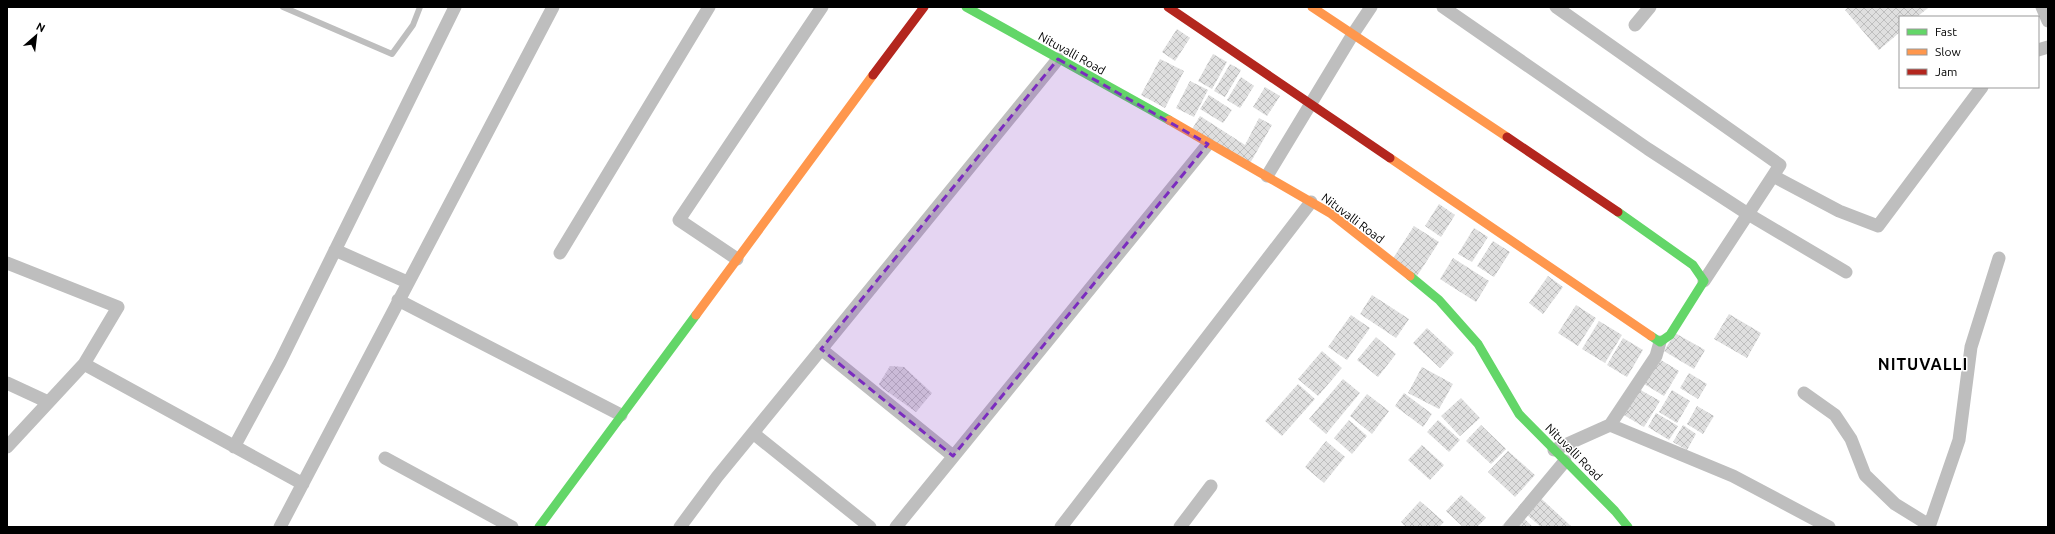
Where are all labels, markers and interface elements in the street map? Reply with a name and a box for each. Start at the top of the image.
north arrow [16,16,56,56]
legend [1899,16,2039,88]
text: N [34,20,47,34]
text: Fast [1935,25,1957,38]
street label: Nituvalli Road [1036,29,1108,77]
text: Slow [1935,45,1961,58]
text: Jam [1935,65,1957,78]
street label: Nituvalli Road [1319,190,1387,246]
district label: NITUVALLI [1878,355,1968,373]
street label: Nituvalli Road [1543,421,1605,483]

